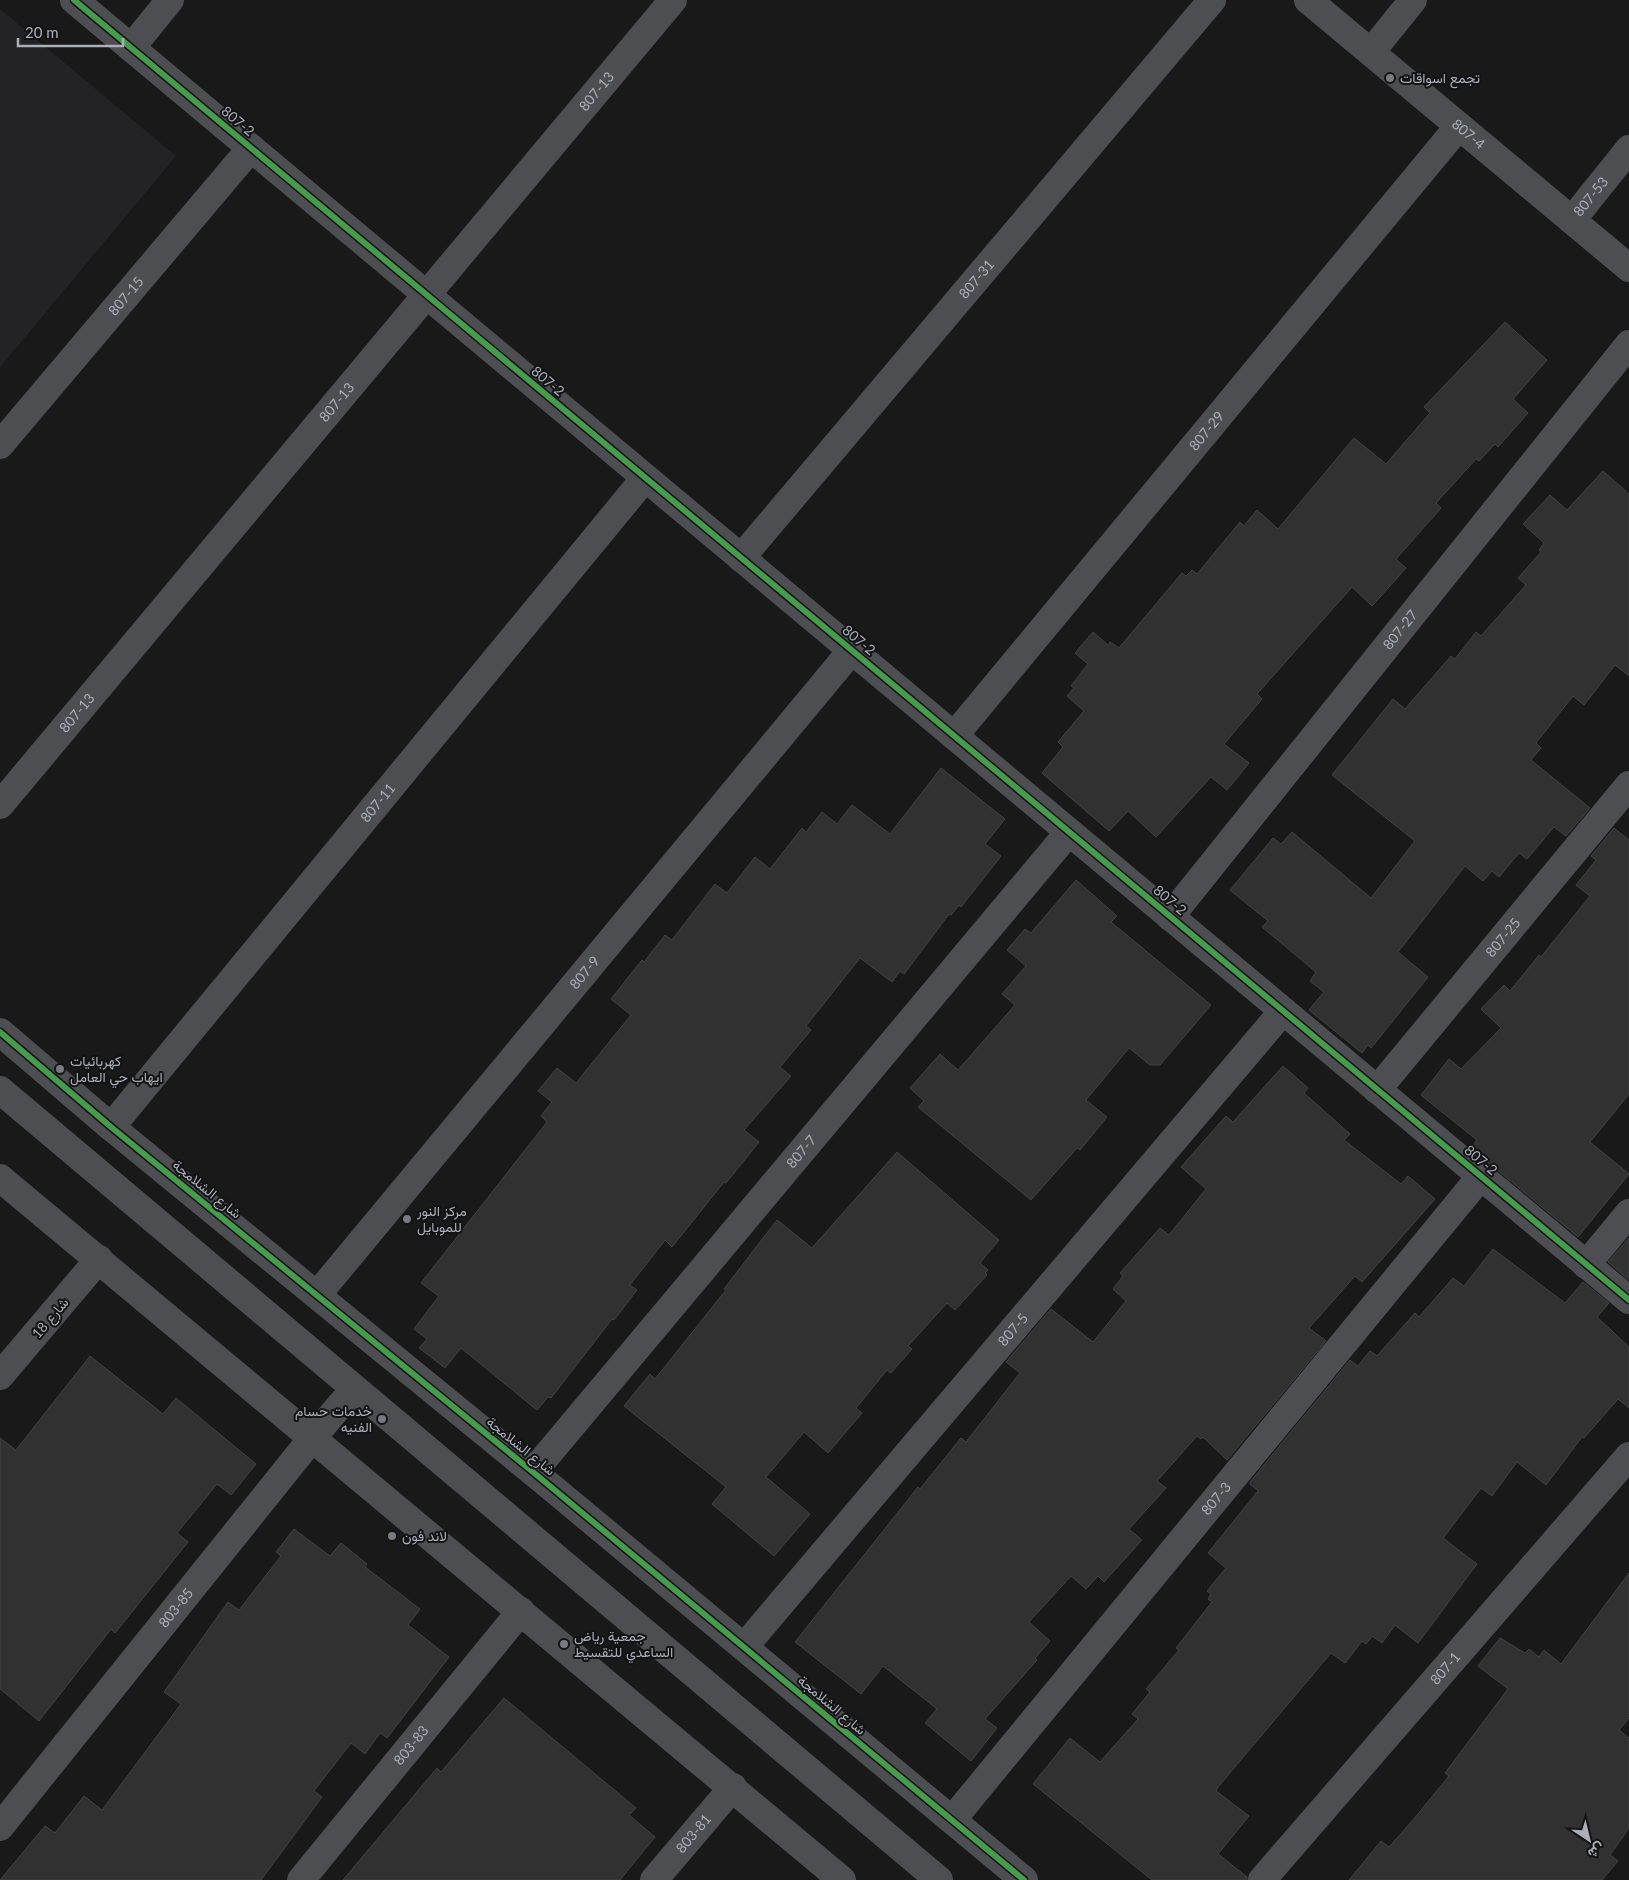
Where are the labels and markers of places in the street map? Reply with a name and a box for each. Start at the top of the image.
place label: تجمع اسواقات [1400,69,1480,89]
marker: تجمع اسواقات [1384,72,1396,84]
place label: كهربائيات ايهاب حي العامل [70,1052,163,1089]
marker: كهربائيات ايهاب حي العامل [54,1063,66,1075]
place label: مركز النور للموبايل [416,1202,467,1236]
marker: مركز النور للموبايل [401,1213,413,1225]
place label: خدمات حسام الفنيه [295,1402,372,1435]
marker: خدمات حسام الفنيه [376,1413,388,1425]
place label: لاند فون [402,1527,447,1545]
marker: لاند فون [386,1530,398,1542]
place label: جمعية رياض الساعدي للتقسيط [574,1627,673,1664]
marker: جمعية رياض الساعدي للتقسيط [558,1638,570,1650]

